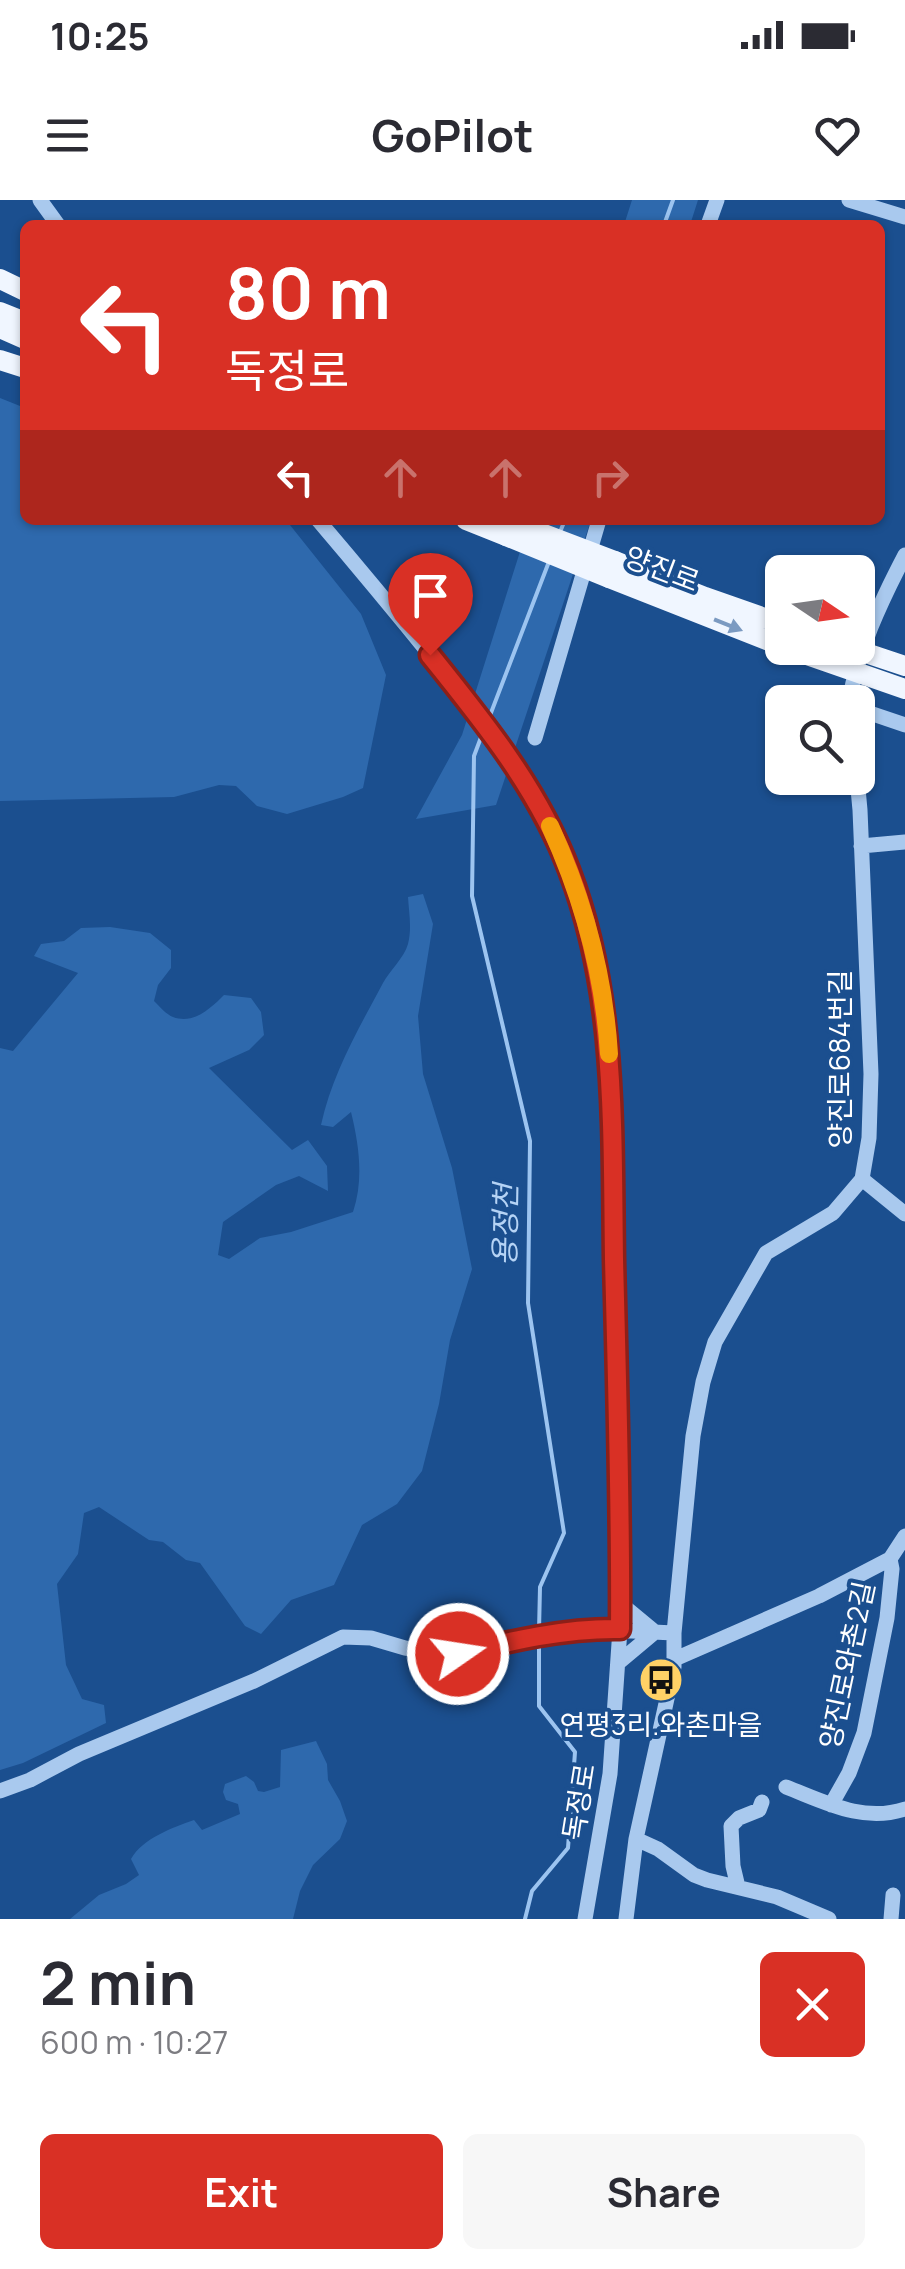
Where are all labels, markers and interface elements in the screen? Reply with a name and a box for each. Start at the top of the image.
text: 10:25 [50,9,150,61]
text: GoPilot [371,104,534,166]
icon: menu [40,108,95,163]
icon: heart [810,108,865,163]
text: 80 m [225,244,391,340]
icon: left [60,260,190,390]
text: 독정로 [225,339,349,401]
icon: left [268,450,323,505]
icon: ahead [373,450,428,505]
icon: ahead [478,450,533,505]
icon: right [583,450,638,505]
street label: 양진로 [619,536,705,600]
pin [388,553,473,656]
north arrow [765,555,875,665]
map controls [765,555,875,795]
icon: arrive [403,568,458,623]
one-way arrow [714,617,744,633]
button: search [765,685,875,795]
street label: 양진로684번길 [820,970,858,1148]
water label: 용정천 [483,1180,526,1267]
street label: 양진로와촌2길 [810,1577,882,1752]
position arrow [406,1602,510,1706]
bus stop icon: 연평3리.와촌마을 [638,1657,684,1703]
place label: 연평3리.와촌마을 [560,1705,762,1743]
street label: 독정로 [553,1761,603,1843]
text: 2 min [40,1941,196,2023]
button: close [760,1952,865,2057]
text: 600 m · 10:27 [40,2020,228,2064]
button: Exit [40,2134,443,2249]
button: Share [463,2134,865,2249]

